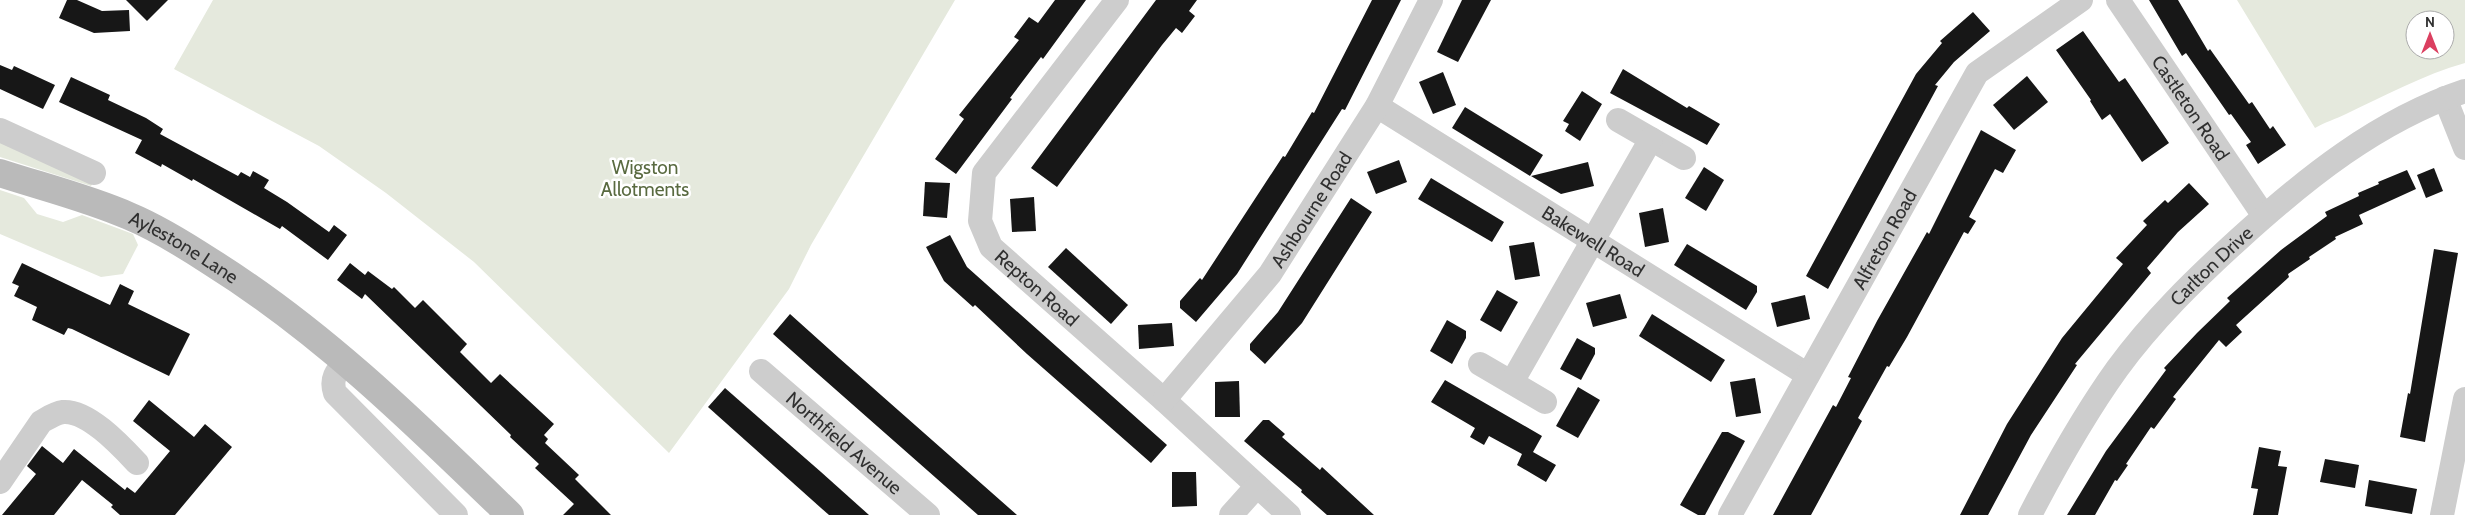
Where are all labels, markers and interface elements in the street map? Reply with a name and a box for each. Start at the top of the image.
north arrow [2405,10,2455,60]
text: N [2425,13,2435,31]
street label: Castleton Road [2147,51,2234,165]
street label: Ashbourne Road [1266,148,1357,272]
park label: Wigston Allotments [601,156,689,201]
street label: Alfreton Road [1848,185,1922,293]
street label: Bakewell Road [1538,201,1648,282]
street label: Aylestone Lane [125,206,243,289]
street label: Carlton Drive [2165,221,2258,311]
street label: Repton Road [990,245,1083,331]
street label: Northfield Avenue [781,387,907,500]

